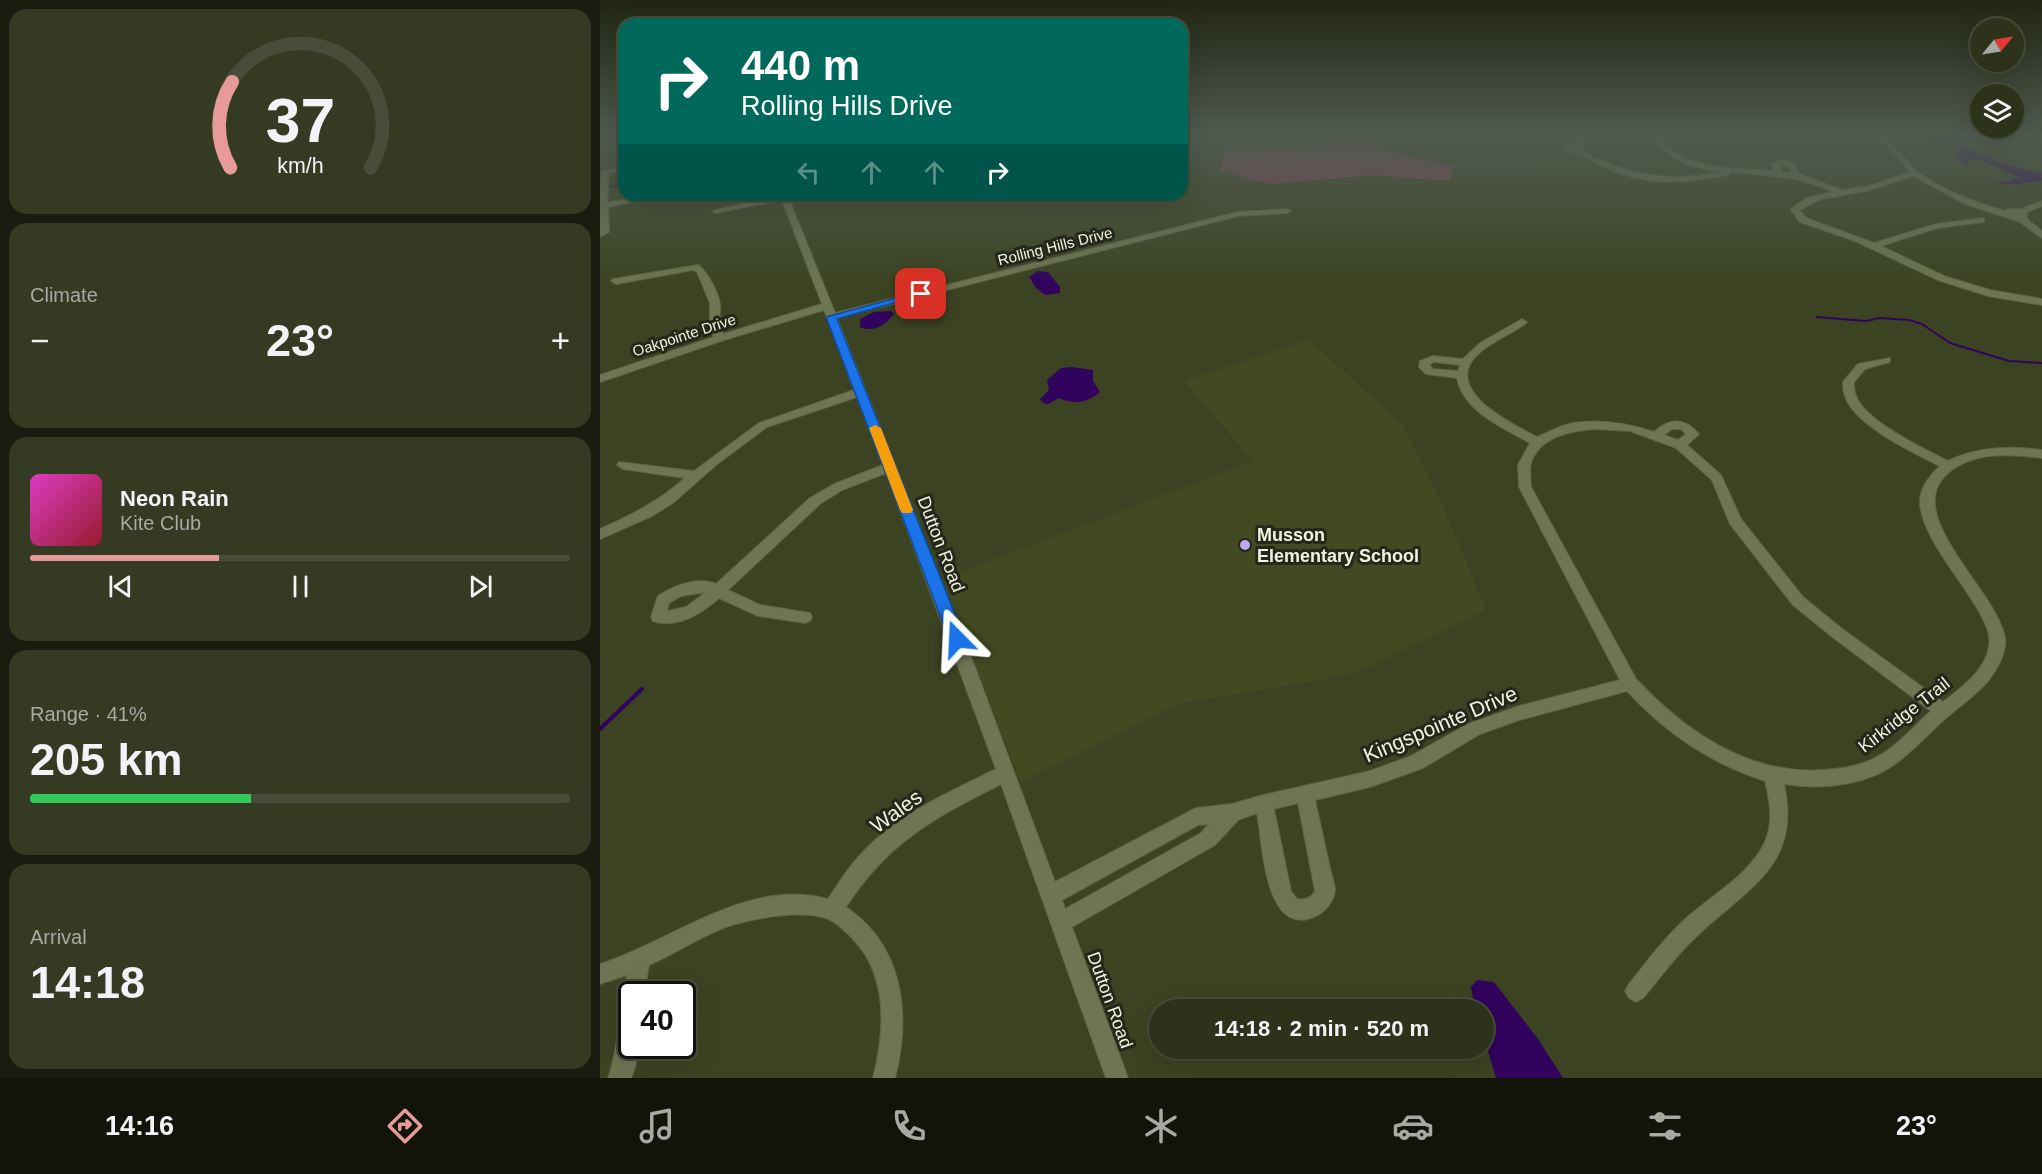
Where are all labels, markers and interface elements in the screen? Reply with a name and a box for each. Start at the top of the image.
north arrow [1970,18,2024,72]
map controls [1970,18,2024,138]
icon: right [642,42,720,120]
text: 440 m [741,42,860,89]
button: layers [1970,84,2024,138]
text: 37 [265,87,335,156]
text: Rolling Hills Drive [741,91,953,121]
text: km/h [277,155,323,179]
icon: left [792,156,825,189]
icon: ahead [855,156,888,189]
icon: ahead [918,156,951,189]
icon: right [981,156,1014,189]
street label: Rolling Hills Drive [996,224,1114,268]
pin [895,268,946,319]
icon: arrive [904,277,937,310]
text: Climate [30,284,98,306]
street label: Oakpointe Drive [630,310,738,360]
text: 23° [266,315,334,366]
text: − [30,322,49,359]
text: + [551,322,570,359]
text: Neon Rain [120,486,229,511]
street label: Dutton Road [914,493,968,595]
text: Kite Club [120,512,201,534]
place label: Musson Elementary School [1257,525,1419,566]
marker: Musson Elementary School [1238,538,1252,552]
icon: previous [104,570,137,603]
icon: pause [284,570,317,603]
icon: next [464,570,497,603]
position arrow [925,607,989,671]
street label: Kirkridge Trail [1854,673,1954,757]
street label: Kingspointe Drive [1360,681,1520,767]
text: Range · 41% [30,703,147,725]
text: 205 km [30,734,183,785]
street label: Wales [866,785,926,837]
text: Arrival [30,926,87,948]
street label: Dutton Road [1083,949,1137,1051]
text: 14:18 [30,957,145,1008]
speed limit sign: 40 [618,981,696,1059]
text: 14:18 · 2 min · 520 m [1214,1016,1429,1041]
icon: directions [384,1105,426,1147]
icon: music [636,1105,678,1147]
icon: phone [888,1105,930,1147]
icon: climate [1140,1105,1182,1147]
icon: car [1392,1105,1434,1147]
icon: filters [1644,1105,1686,1147]
text: 14:16 [105,1111,174,1141]
text: 23° [1896,1111,1937,1141]

